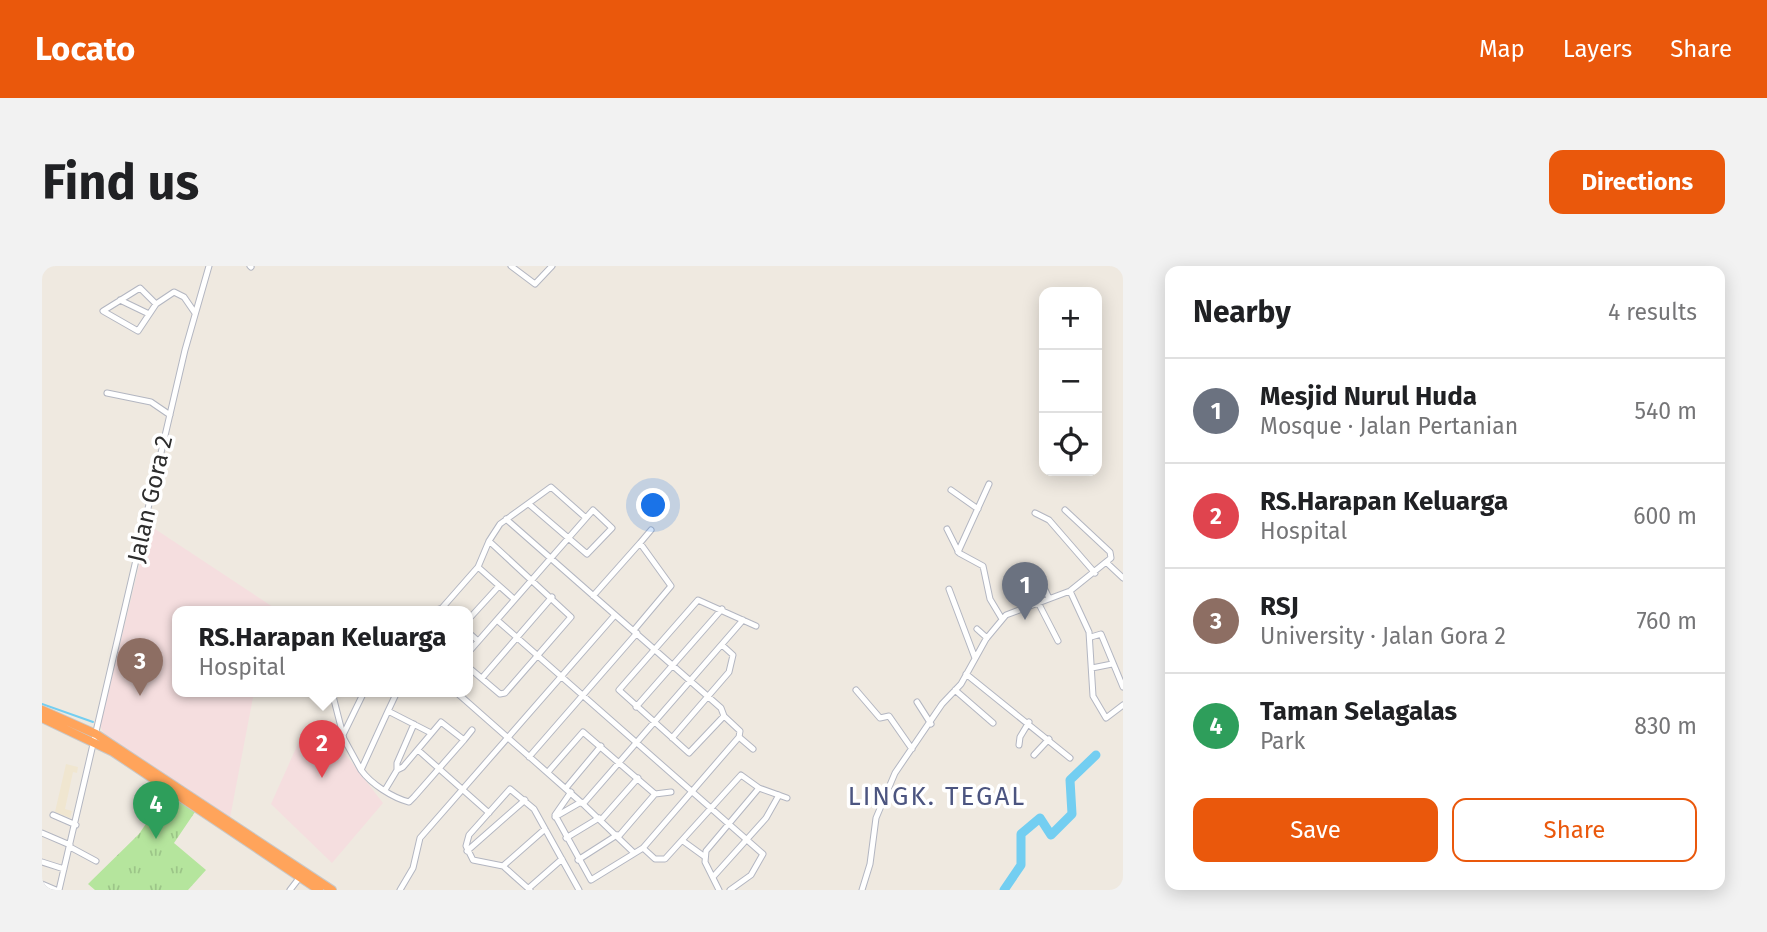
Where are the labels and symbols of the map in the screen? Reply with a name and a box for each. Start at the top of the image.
street label: Jalan Gora 2 [122,433,178,565]
your location [636,488,670,522]
pin: 1 [1002,562,1048,620]
pin: 3 [117,638,163,696]
pin: 2 [299,720,345,778]
pin: 4 [133,781,179,839]
district label: LINGK. TEGAL [848,781,1026,812]

